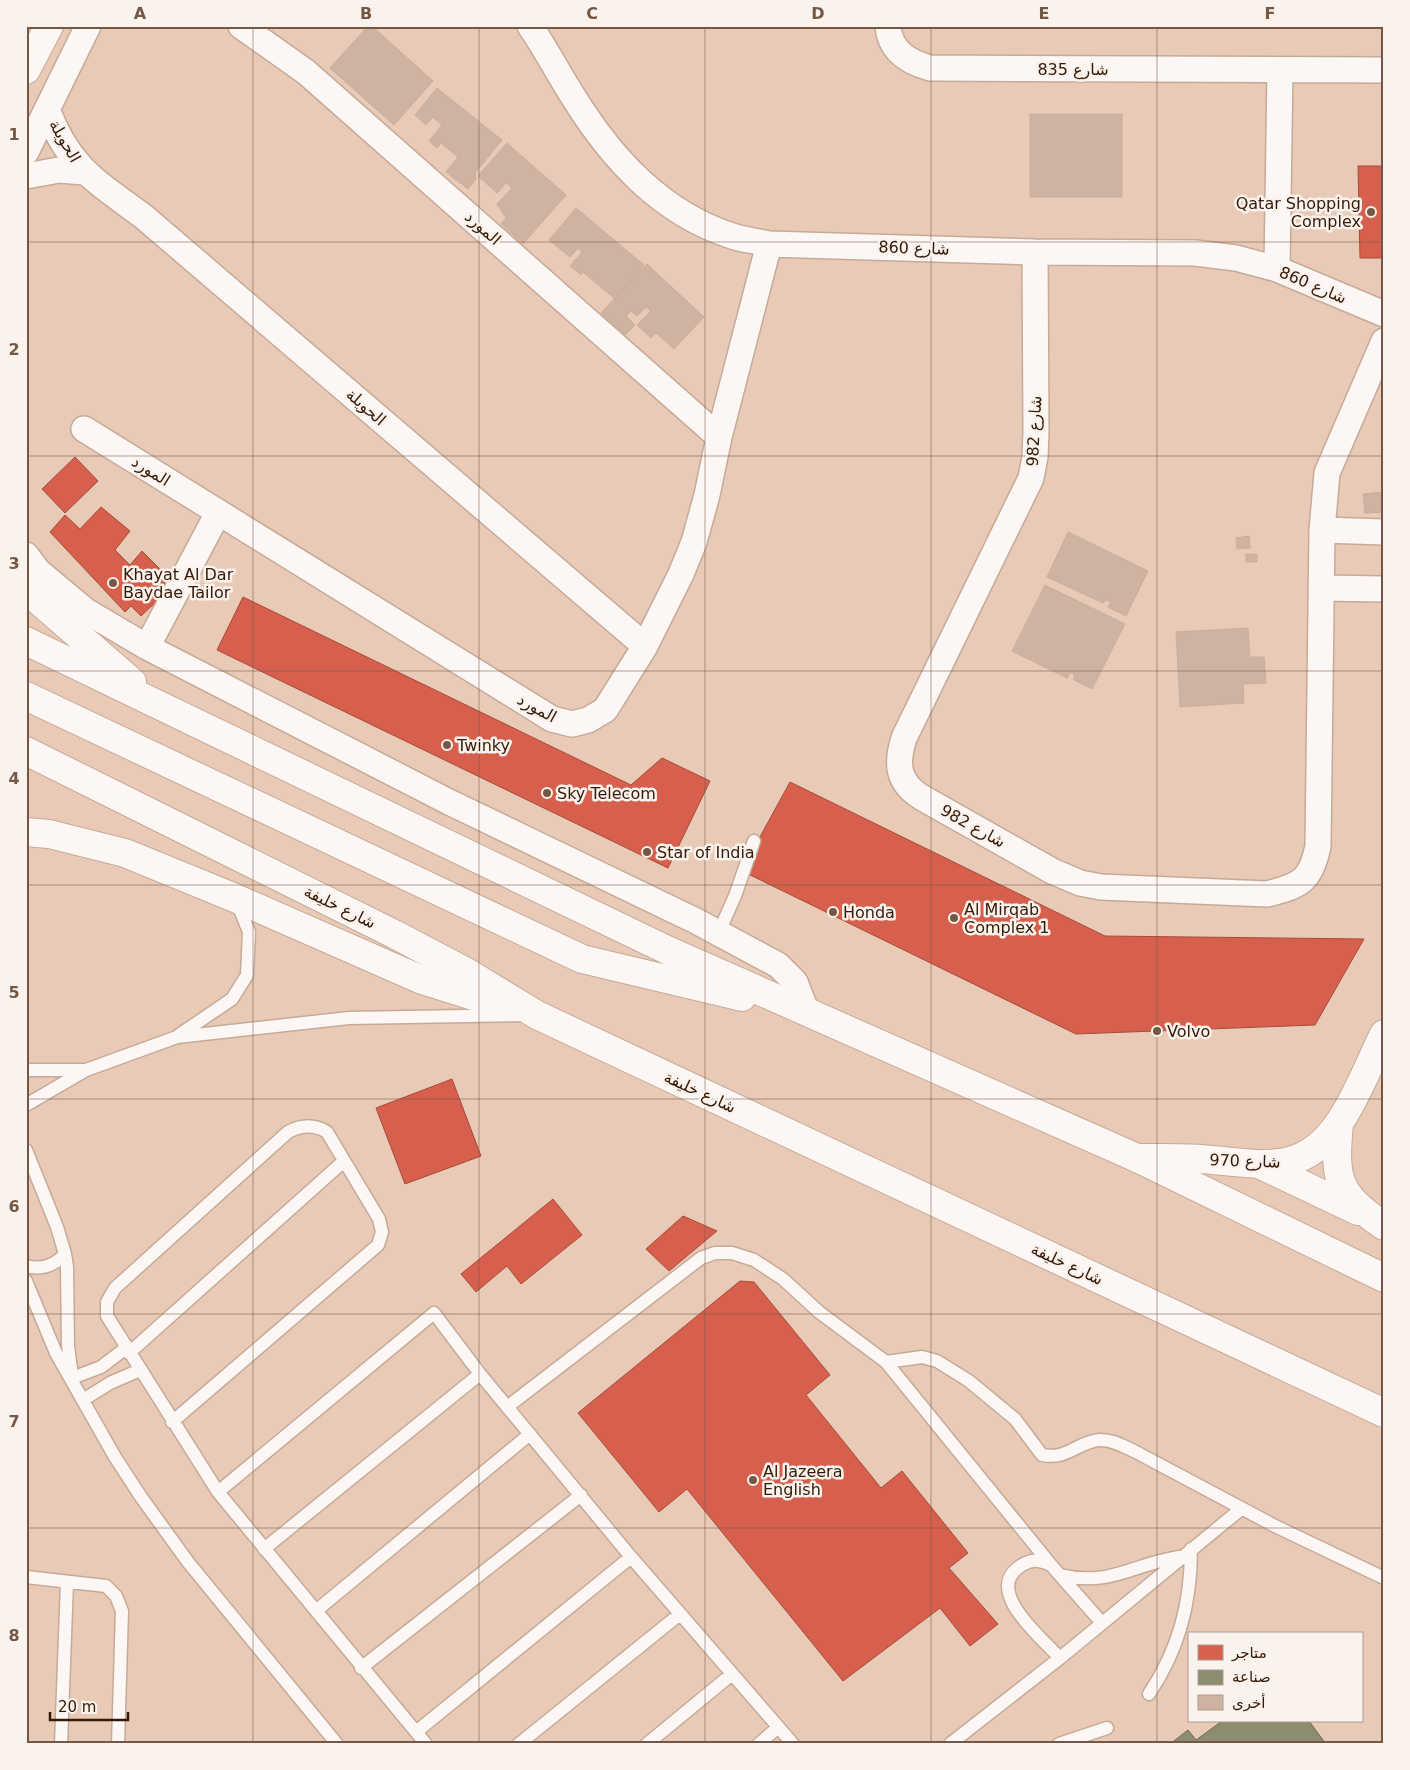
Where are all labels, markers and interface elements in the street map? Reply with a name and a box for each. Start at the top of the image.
text: A [134,4,147,23]
text: B [360,4,372,23]
text: C [586,4,598,23]
text: D [811,4,825,23]
text: E [1039,4,1049,23]
text: F [1265,4,1275,23]
street label: شارع 835 [1037,60,1109,80]
street label: الحويلة [44,116,85,166]
text: 1 [8,125,20,144]
place label: Qatar Shopping Complex [1236,194,1361,231]
marker: Qatar Shopping Complex [1365,206,1377,218]
street label: المورد [460,207,505,250]
street label: شارع 860 [878,237,950,260]
street label: شارع 860 [1276,262,1349,309]
text: 2 [8,340,20,359]
street label: الحويلة [342,385,390,430]
street label: شارع 982 [1023,395,1046,467]
street label: المورد [128,452,174,491]
text: 3 [8,554,20,573]
place label: Khayat Al Dar Baydae Tailor [123,565,234,602]
marker: Khayat Al Dar Baydae Tailor [107,577,119,589]
street label: المورد [514,690,560,727]
place label: Twinky [456,736,510,755]
marker: Twinky [441,739,453,751]
text: 4 [8,769,20,788]
place label: Sky Telecom [557,784,656,803]
marker: Sky Telecom [541,787,553,799]
street label: شارع 982 [937,800,1009,852]
place label: Star of India [657,843,755,862]
marker: Star of India [641,846,653,858]
street label: شارع خليفة [301,882,379,933]
place label: Al Mirqab Complex 1 [964,900,1049,937]
place label: Honda [843,903,895,922]
marker: Honda [827,906,839,918]
marker: Al Mirqab Complex 1 [948,912,960,924]
text: 5 [8,983,20,1002]
place label: Volvo [1167,1022,1210,1041]
marker: Volvo [1151,1025,1163,1037]
street label: شارع خليفة [661,1067,739,1118]
street label: شارع 970 [1209,1150,1281,1173]
text: 6 [8,1197,20,1216]
street label: شارع خليفة [1028,1239,1106,1290]
text: 7 [8,1412,20,1431]
place label: Al Jazeera English [763,1462,842,1499]
marker: Al Jazeera English [747,1474,759,1486]
text: 8 [8,1626,20,1645]
legend [1188,1632,1362,1722]
text: متاجر [1231,1644,1267,1662]
text: صناعة [1232,1668,1271,1686]
scale bar [50,1690,128,1722]
text: أخرى [1232,1693,1265,1712]
text: 20 m [58,1698,96,1716]

